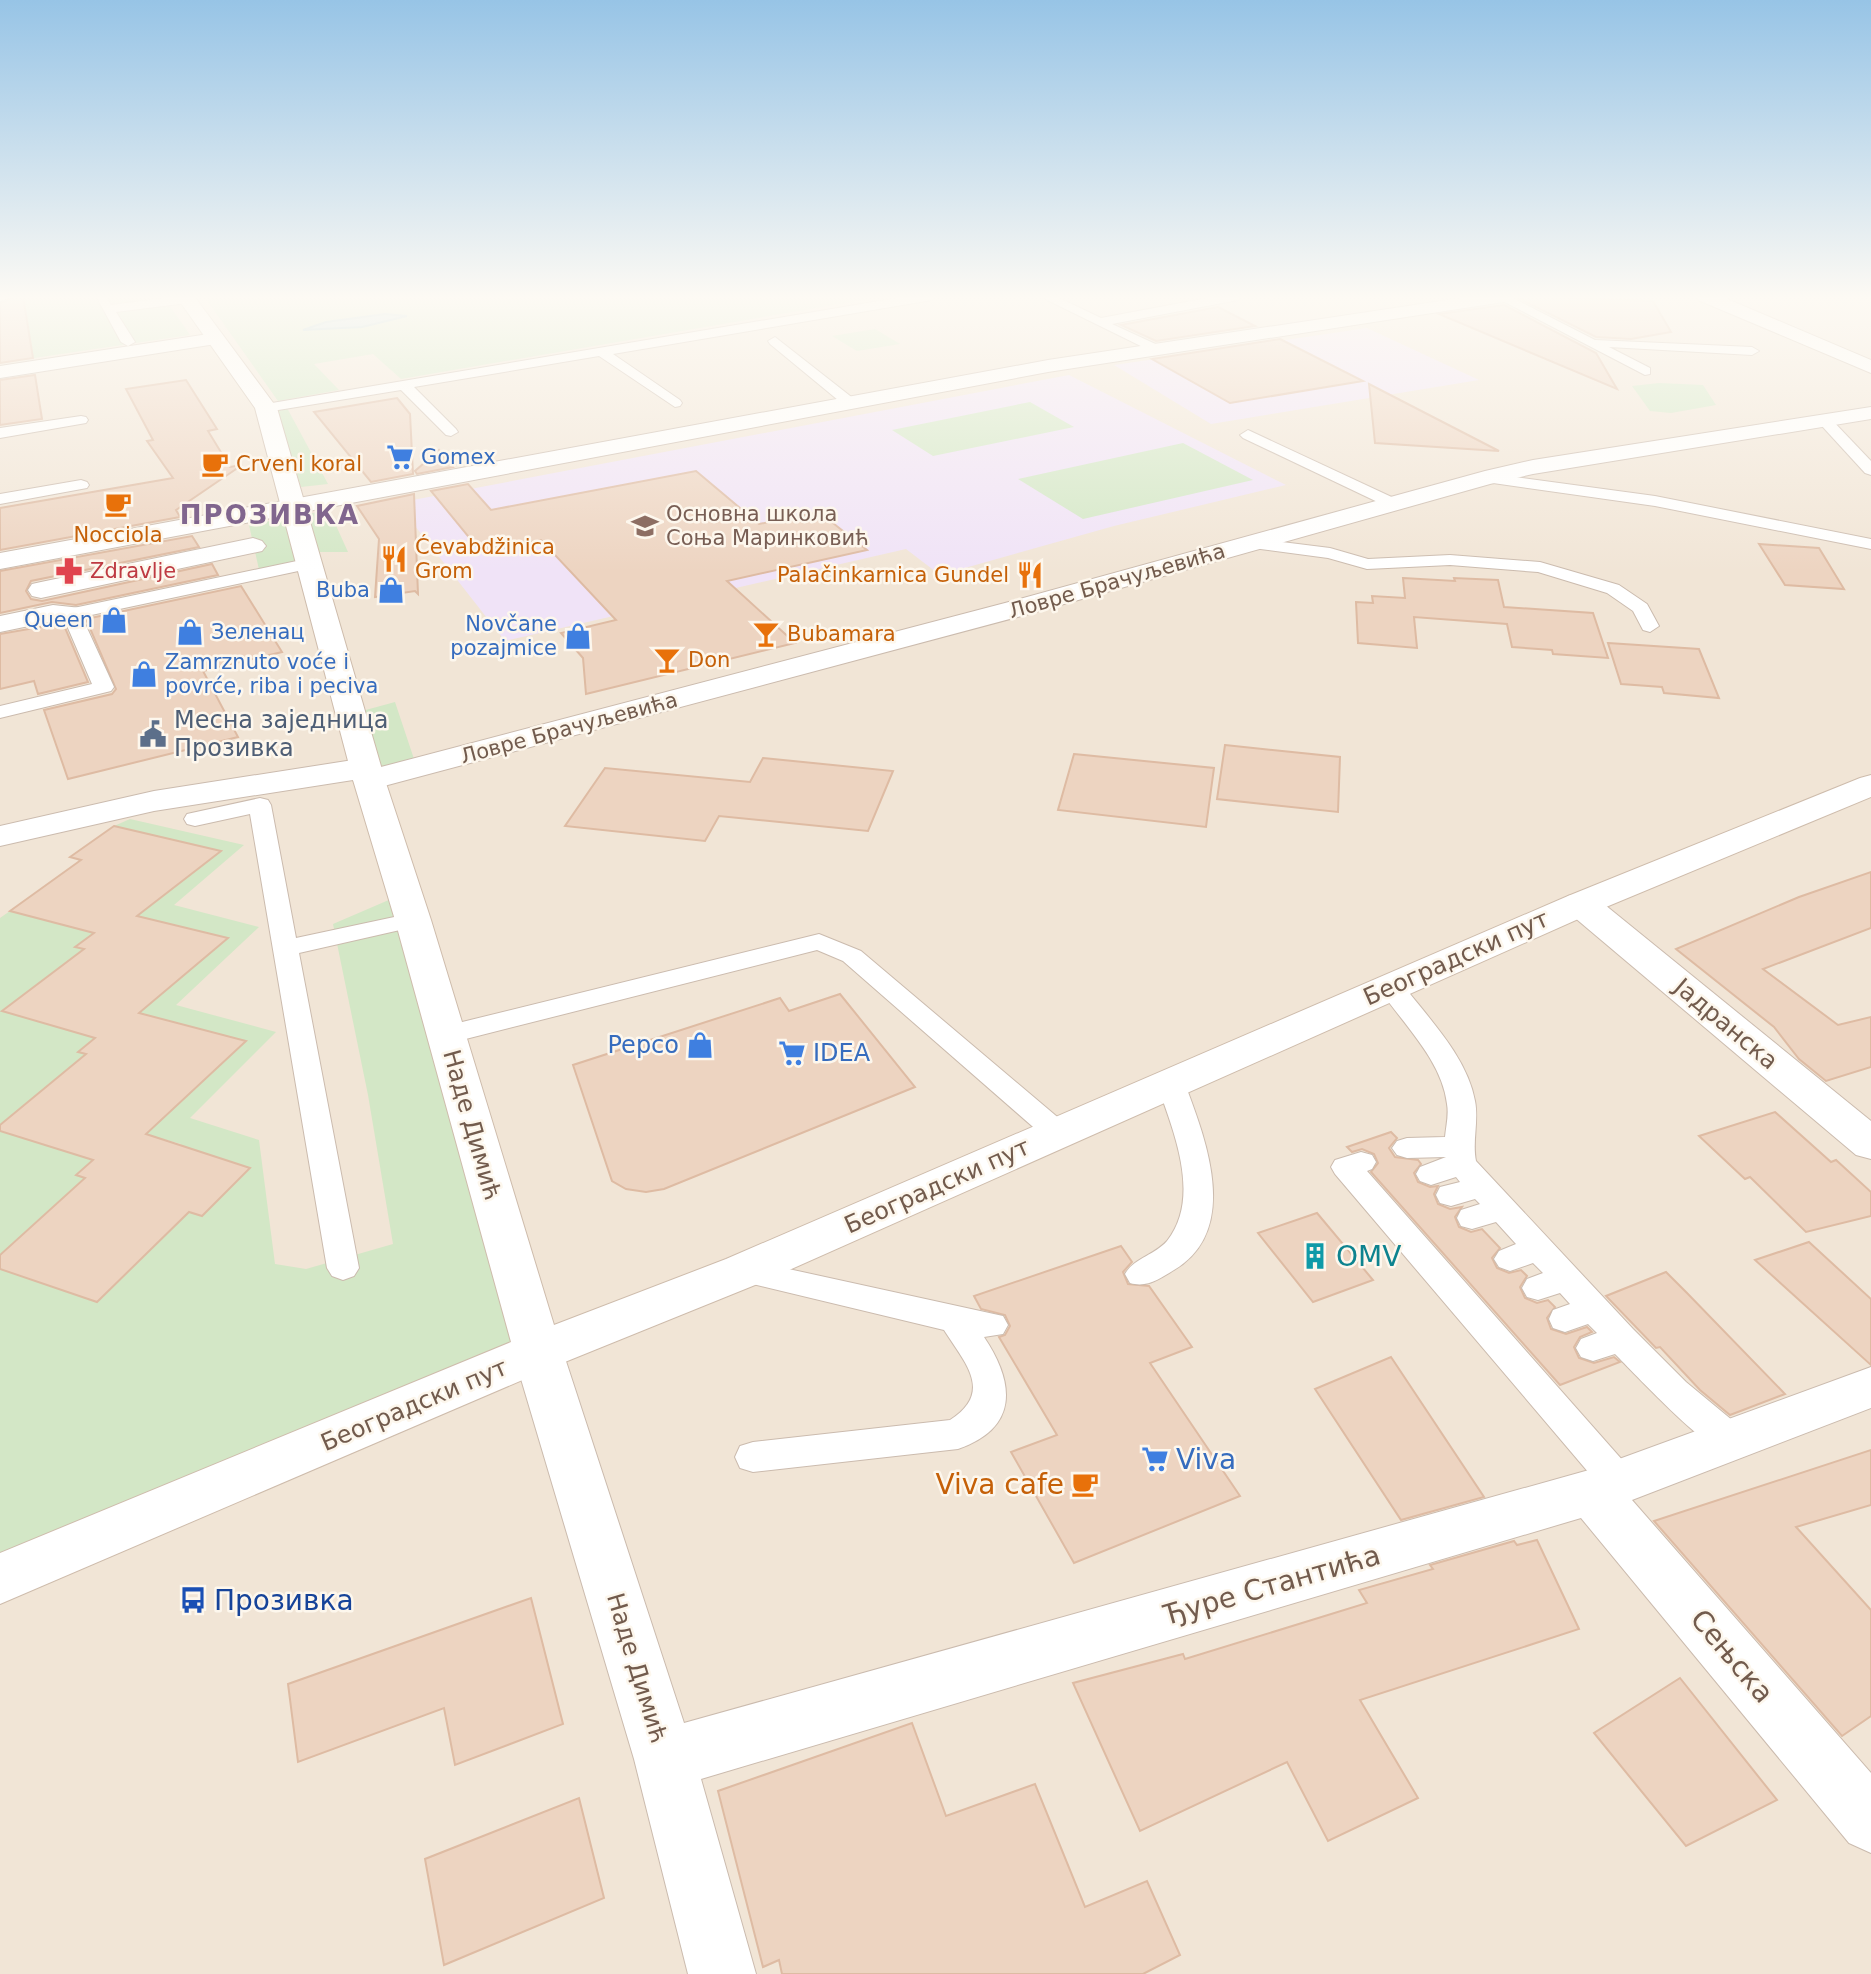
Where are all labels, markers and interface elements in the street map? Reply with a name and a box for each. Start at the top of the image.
supermarket icon: Gomex [385,442,415,472]
place label: Gomex [421,445,496,469]
cafe icon: Crveni koral [200,449,230,479]
place label: Crveni koral [236,452,362,476]
cafe icon: Nocciola [103,489,133,519]
district label: ПРОЗИВКА [180,500,360,530]
place label: Основна школа Соња Маринковић [666,502,869,550]
school or university icon: Основна школа Соња Маринковић [630,511,660,541]
place label: Nocciola [73,523,163,547]
place label: Ćevabdžinica Grom [415,534,555,583]
street label: Ловре Брачуљевића [1006,539,1228,623]
restaurant icon: Ćevabdžinica Grom [379,544,409,574]
pharmacy icon: Zdravlje [54,556,84,586]
place label: Zdravlje [90,559,176,583]
restaurant icon: Palačinkarnica Gundel [1015,560,1045,590]
place label: Palačinkarnica Gundel [777,563,1009,587]
shop icon: Buba [376,575,406,605]
place label: Buba [316,578,370,602]
shop icon: Queen [99,605,129,635]
place label: Queen [24,608,93,632]
place label: Novčane pozajmice [450,612,557,660]
shop icon: Зеленац [175,617,205,647]
bar icon: Bubamara [751,619,781,649]
place label: Зеленац [211,620,305,644]
shop icon: Novčane pozajmice [563,621,593,651]
place label: Bubamara [787,622,896,646]
bar icon: Don [652,645,682,675]
place label: Don [688,648,730,672]
place label: Zamrznuto voće i povrće, riba i peciva [165,650,378,698]
shop icon: Zamrznuto voće i povrće, riba i peciva [129,659,159,689]
street label: Ловре Брачуљевића [458,687,680,769]
place label: Месна заједница Прозивка [174,706,389,762]
public building icon: Месна заједница Прозивка [138,719,168,749]
street label: Београдски пут [1359,905,1553,1011]
street label: Јадранска [1667,971,1783,1075]
shop icon: Pepco [685,1030,715,1060]
place label: Pepco [608,1031,679,1059]
supermarket icon: IDEA [777,1038,807,1068]
place label: IDEA [813,1039,871,1067]
street label: Наде Димић [437,1046,507,1204]
street label: Београдски пут [840,1133,1034,1239]
place label: OMV [1336,1240,1401,1273]
building icon: OMV [1300,1241,1330,1271]
street label: Београдски пут [317,1353,511,1457]
place label: Viva [1176,1443,1236,1476]
supermarket icon: Viva [1140,1444,1170,1474]
place label: Viva cafe [935,1468,1064,1501]
cafe icon: Viva cafe [1070,1469,1100,1499]
street label: Ђуре Стантића [1159,1538,1384,1632]
place label: Прозивка [214,1584,354,1617]
bus stop icon: Прозивка [178,1585,208,1615]
street label: Наде Димић [601,1590,673,1746]
street label: Сењска [1684,1603,1780,1709]

